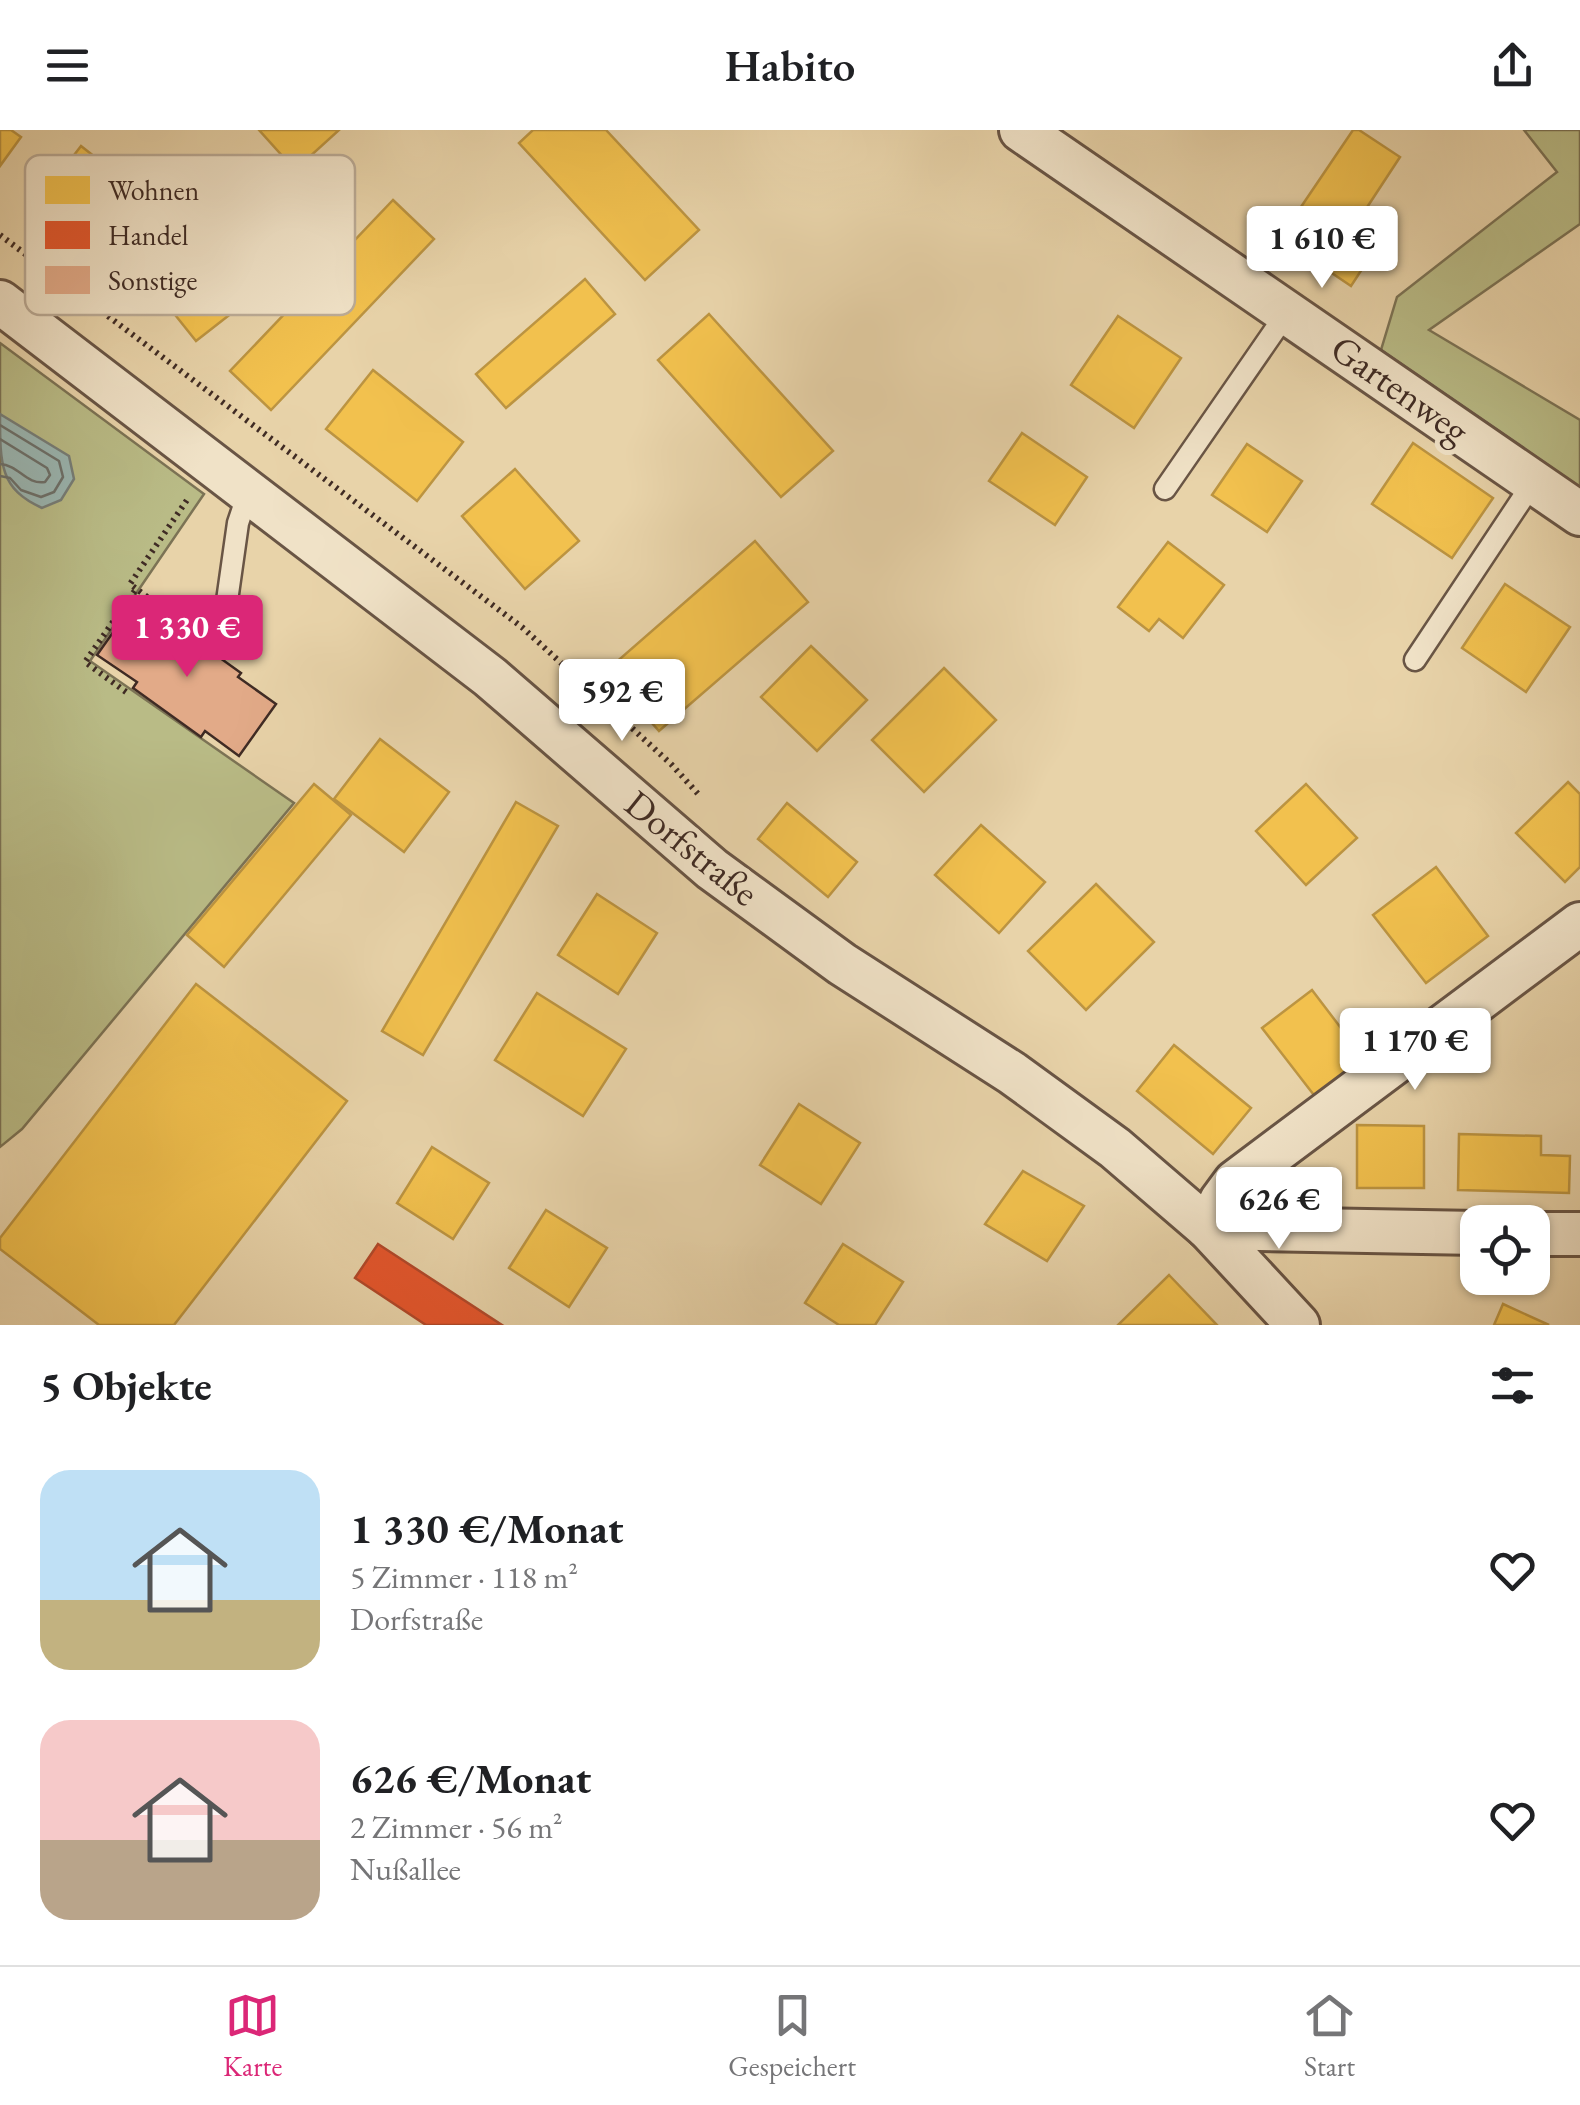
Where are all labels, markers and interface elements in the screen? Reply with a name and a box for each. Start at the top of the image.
text: Habito [725,36,855,94]
icon: menu [40,38,95,93]
icon: share [1485,38,1540,93]
legend [25,155,355,315]
text: Wohnen [108,172,199,208]
pin: 1 610 € [1230,206,1414,291]
text: Handel [108,217,189,253]
text: 1 610 € [1269,217,1375,259]
text: Sonstige [108,262,198,298]
street label: Gartenweg [1322,323,1479,454]
pin: 1 330 € [95,595,279,680]
text: 1 330 € [134,606,240,648]
pin: 592 € [552,659,692,744]
text: 592 € [581,670,663,712]
street label: Dorfstraße [615,779,769,916]
pin: 1 170 € [1323,1008,1507,1093]
text: 1 170 € [1362,1019,1468,1061]
pin: 626 € [1209,1167,1349,1252]
text: 626 € [1238,1178,1320,1220]
map controls [1460,1205,1550,1295]
button: locate [1460,1205,1550,1295]
text: 5 Objekte [40,1358,212,1413]
icon: filters [1485,1358,1540,1413]
text: 1 330 €/Monat [350,1501,624,1556]
icon: home [120,1510,240,1630]
icon: heart [1485,1543,1540,1598]
text: 5 Zimmer · 118 m² [350,1556,578,1598]
text: Dorfstraße [350,1598,483,1640]
text: 626 €/Monat [350,1751,591,1806]
icon: home [120,1760,240,1880]
icon: heart [1485,1793,1540,1848]
text: 2 Zimmer · 56 m² [350,1806,563,1848]
text: Nußallee [350,1848,461,1890]
tab: Karte [223,1988,282,2084]
tab: Gespeichert [728,1988,856,2084]
tab: Start [1302,1988,1357,2084]

